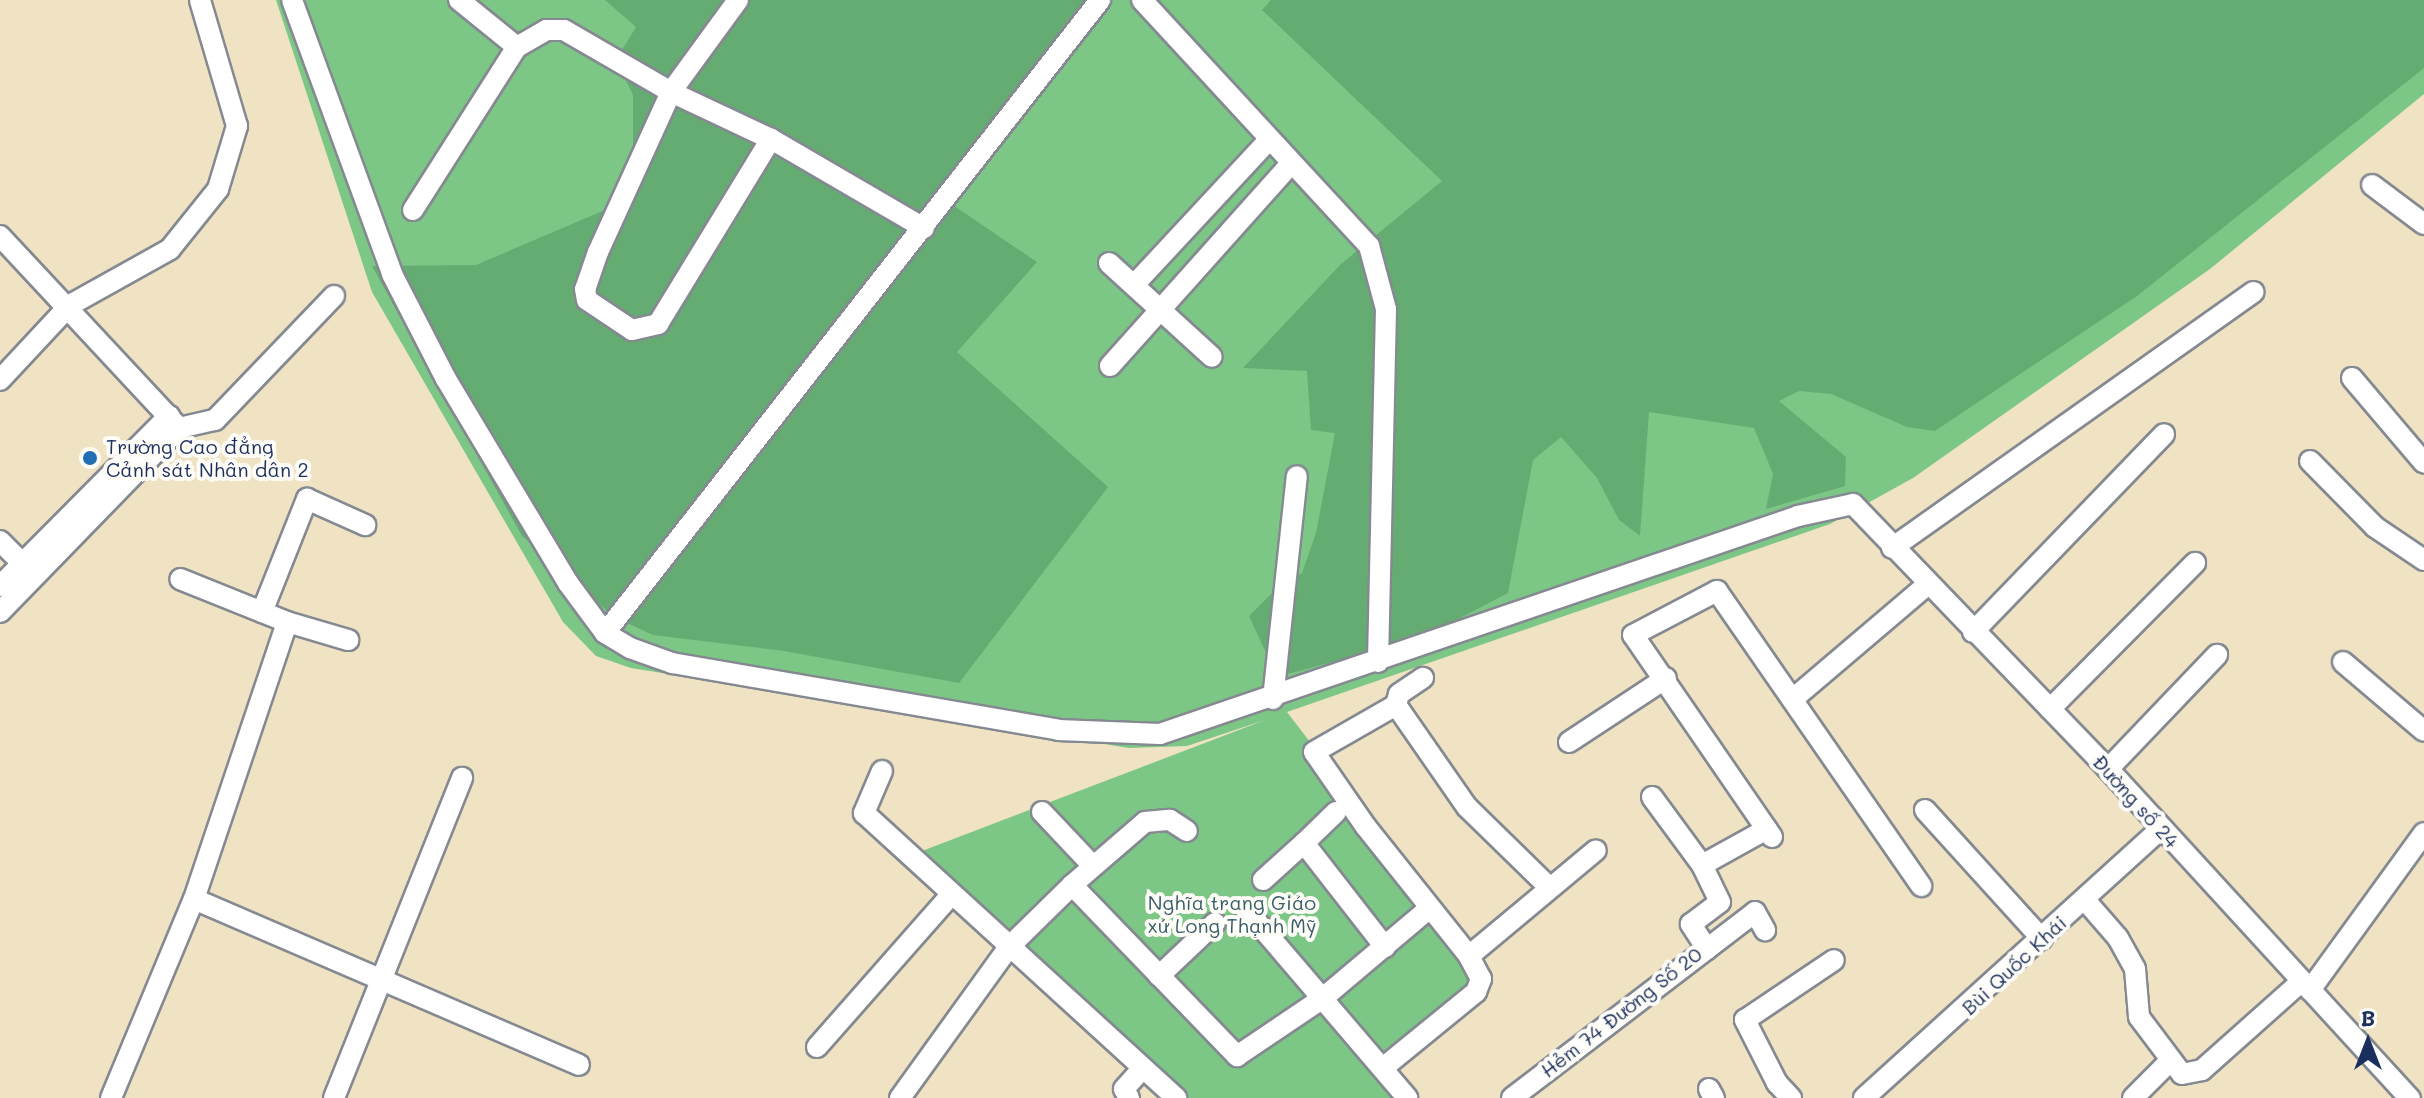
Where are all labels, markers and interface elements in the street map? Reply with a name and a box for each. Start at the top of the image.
place label: Trường Cao đẳng Cảnh sát Nhân dân 2 [106,434,309,481]
marker: Trường Cao đẳng Cảnh sát Nhân dân 2 [81,449,99,467]
street label: Đường số 24 [2088,749,2184,853]
park label: Nghĩa trang Giáo xứ Long Thạnh Mỹ [1148,891,1316,938]
street label: Bùi Quốc Khái [1957,910,2071,1020]
street label: Hẻm 74 Đường Số 20 [1536,942,1706,1082]
north arrow [2328,1002,2408,1082]
text: B [2361,1003,2375,1032]

